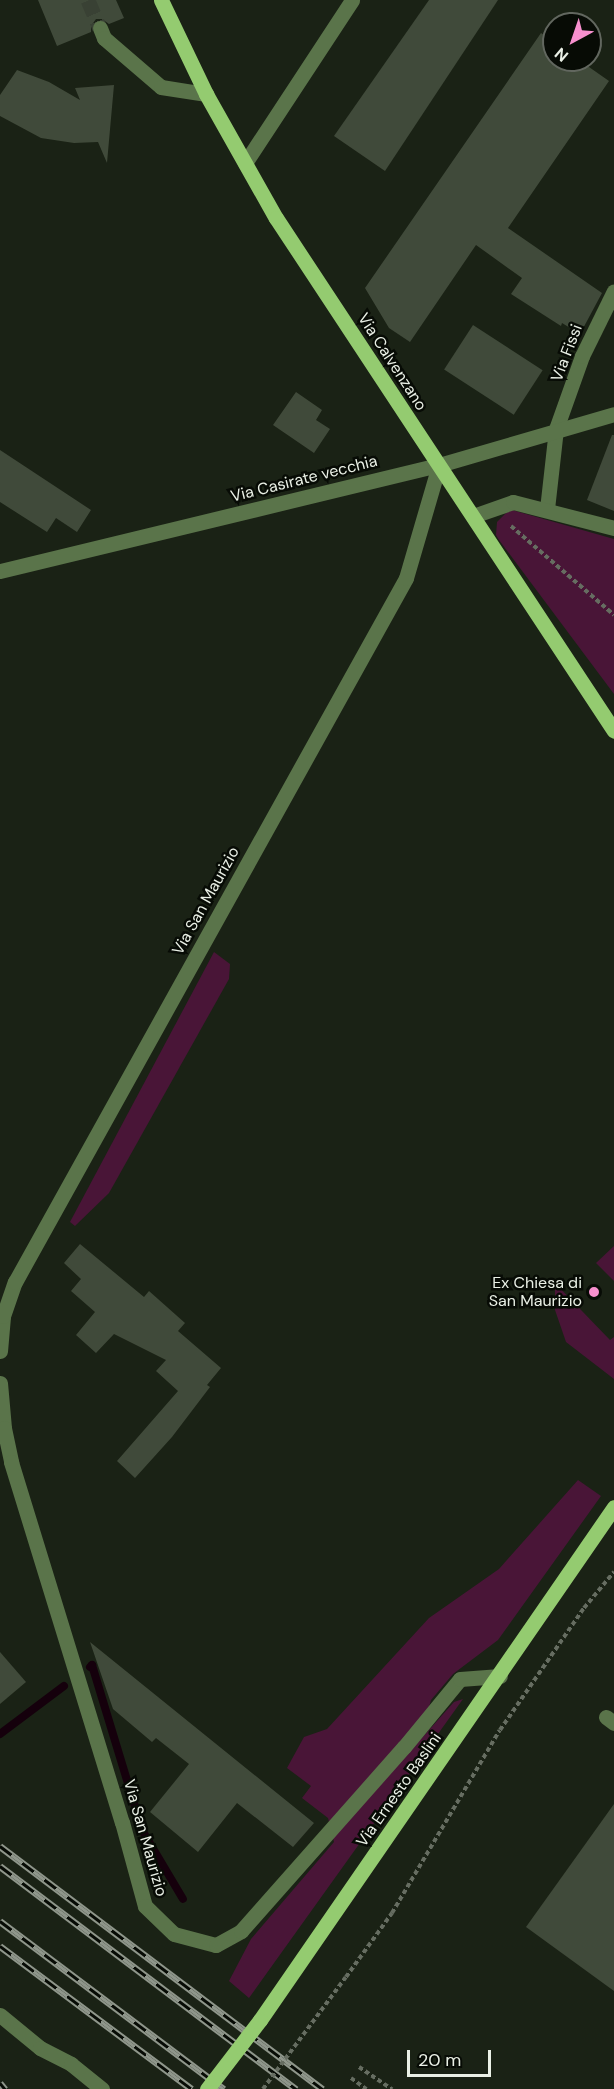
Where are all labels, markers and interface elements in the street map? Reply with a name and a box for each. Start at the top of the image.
north arrow [542,12,602,72]
text: N [550,43,573,66]
street label: Via Calvenzano [353,310,431,414]
street label: Via Fissi [547,322,587,384]
street label: Via Casirate vecchia [229,451,379,507]
street label: Via San Maurizio [168,844,244,958]
place label: Ex Chiesa di San Maurizio [489,1273,582,1311]
marker: Ex Chiesa di San Maurizio [587,1285,601,1299]
street label: Via Ernesto Baslini [352,1729,446,1851]
street label: Via San Maurizio [119,1777,171,1899]
scale bar [410,2038,494,2076]
text: 20 m [418,2048,461,2072]

